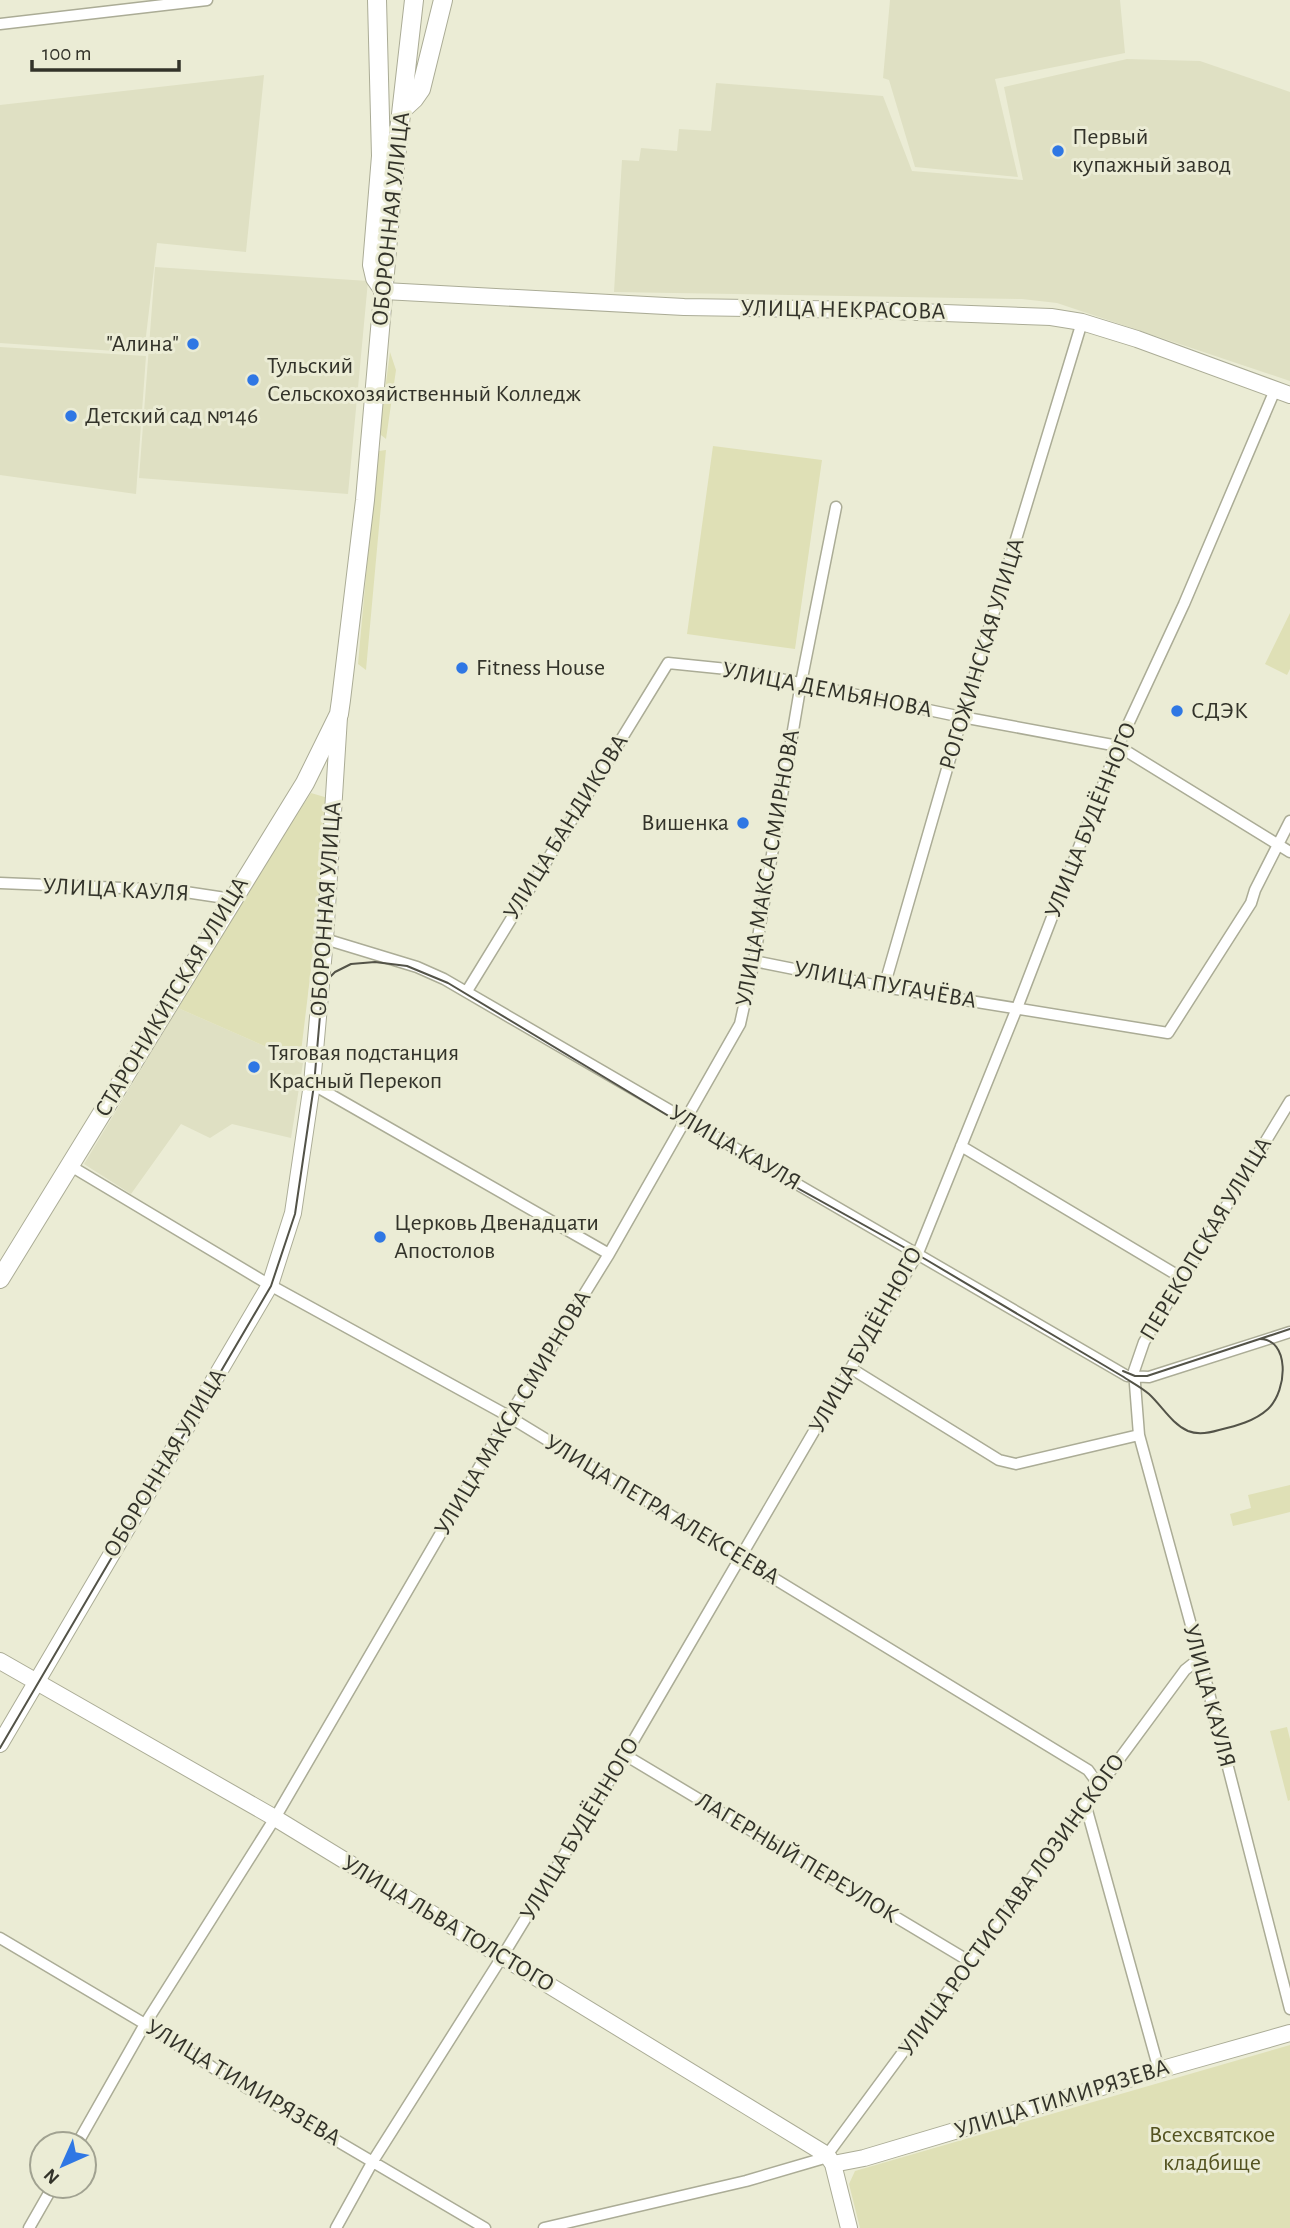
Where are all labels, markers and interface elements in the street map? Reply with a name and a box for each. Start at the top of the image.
scale bar [32,28,178,72]
text: 100 m [42,43,92,64]
street label: ОБОРОННАЯ УЛИЦА [368,111,414,327]
place label: Первый купажный завод [1072,125,1231,177]
marker: Первый купажный завод [1050,143,1066,159]
street label: УЛИЦА НЕКРАСОВА [740,296,946,324]
place label: "Алина" [106,332,179,356]
marker: "Алина" [185,336,201,352]
place label: Тульский Сельскохозяйственный Колледж [267,354,582,406]
marker: Тульский Сельскохозяйственный Колледж [245,372,261,388]
place label: Детский сад №146 [85,404,258,428]
marker: Детский сад №146 [63,408,79,424]
street label: РОГОЖИНСКАЯ УЛИЦА [935,535,1029,773]
place label: Fitness House [476,656,605,680]
street label: УЛИЦА ДЕМЬЯНОВА [720,658,934,722]
marker: Fitness House [454,660,470,676]
place label: СДЭК [1191,699,1248,723]
marker: СДЭК [1169,703,1185,719]
street label: УЛИЦА БУДЁННОГО [1040,718,1141,921]
street label: УЛИЦА МАКСА СМИРНОВА [732,728,804,1008]
street label: УЛИЦА БАНДИКОВА [499,730,633,924]
street label: ОБОРОННАЯ УЛИЦА [307,801,345,1017]
place label: Вишенка [641,811,729,835]
marker: Вишенка [735,815,751,831]
street label: СТАРОНИКИТСКАЯ УЛИЦА [91,873,253,1121]
street label: УЛИЦА КАУЛЯ [42,874,190,906]
street label: УЛИЦА ПУГАЧЁВА [792,956,978,1013]
place label: Тяговая подстанция Красный Перекоп [268,1041,459,1093]
marker: Тяговая подстанция Красный Перекоп [246,1059,262,1075]
street label: УЛИЦА КАУЛЯ [665,1101,805,1195]
street label: ПЕРЕКОПСКАЯ УЛИЦА [1136,1133,1276,1345]
place label: Церковь Двенадцати Апостолов [394,1211,599,1263]
marker: Церковь Двенадцати Апостолов [372,1229,388,1245]
street label: УЛИЦА БУДЁННОГО [804,1242,927,1437]
street label: УЛИЦА МАКСА СМИРНОВА [430,1286,596,1540]
street label: ОБОРОННАЯ УЛИЦА [99,1365,231,1561]
street label: УЛИЦА ПЕТРА АЛЕКСЕЕВА [540,1430,784,1590]
street label: УЛИЦА КАУЛЯ [1178,1622,1240,1770]
street label: УЛИЦА БУДЁННОГО [515,1733,644,1925]
street label: УЛИЦА РОСТИСЛАВА ЛОЗИНСКОГО [894,1749,1130,2061]
street label: ЛАГЕРНЫЙ ПЕРЕУЛОК [692,1788,902,1928]
street label: УЛИЦА ЛЬВА ТОЛСТОГО [338,1851,558,1997]
street label: УЛИЦА ТИМИРЯЗЕВА [141,2015,345,2151]
street label: УЛИЦА ТИМИРЯЗЕВА [952,2055,1172,2143]
park label: Всехсвятское кладбище [1149,2123,1275,2175]
north arrow [28,2130,98,2200]
text: N [41,2165,63,2187]

